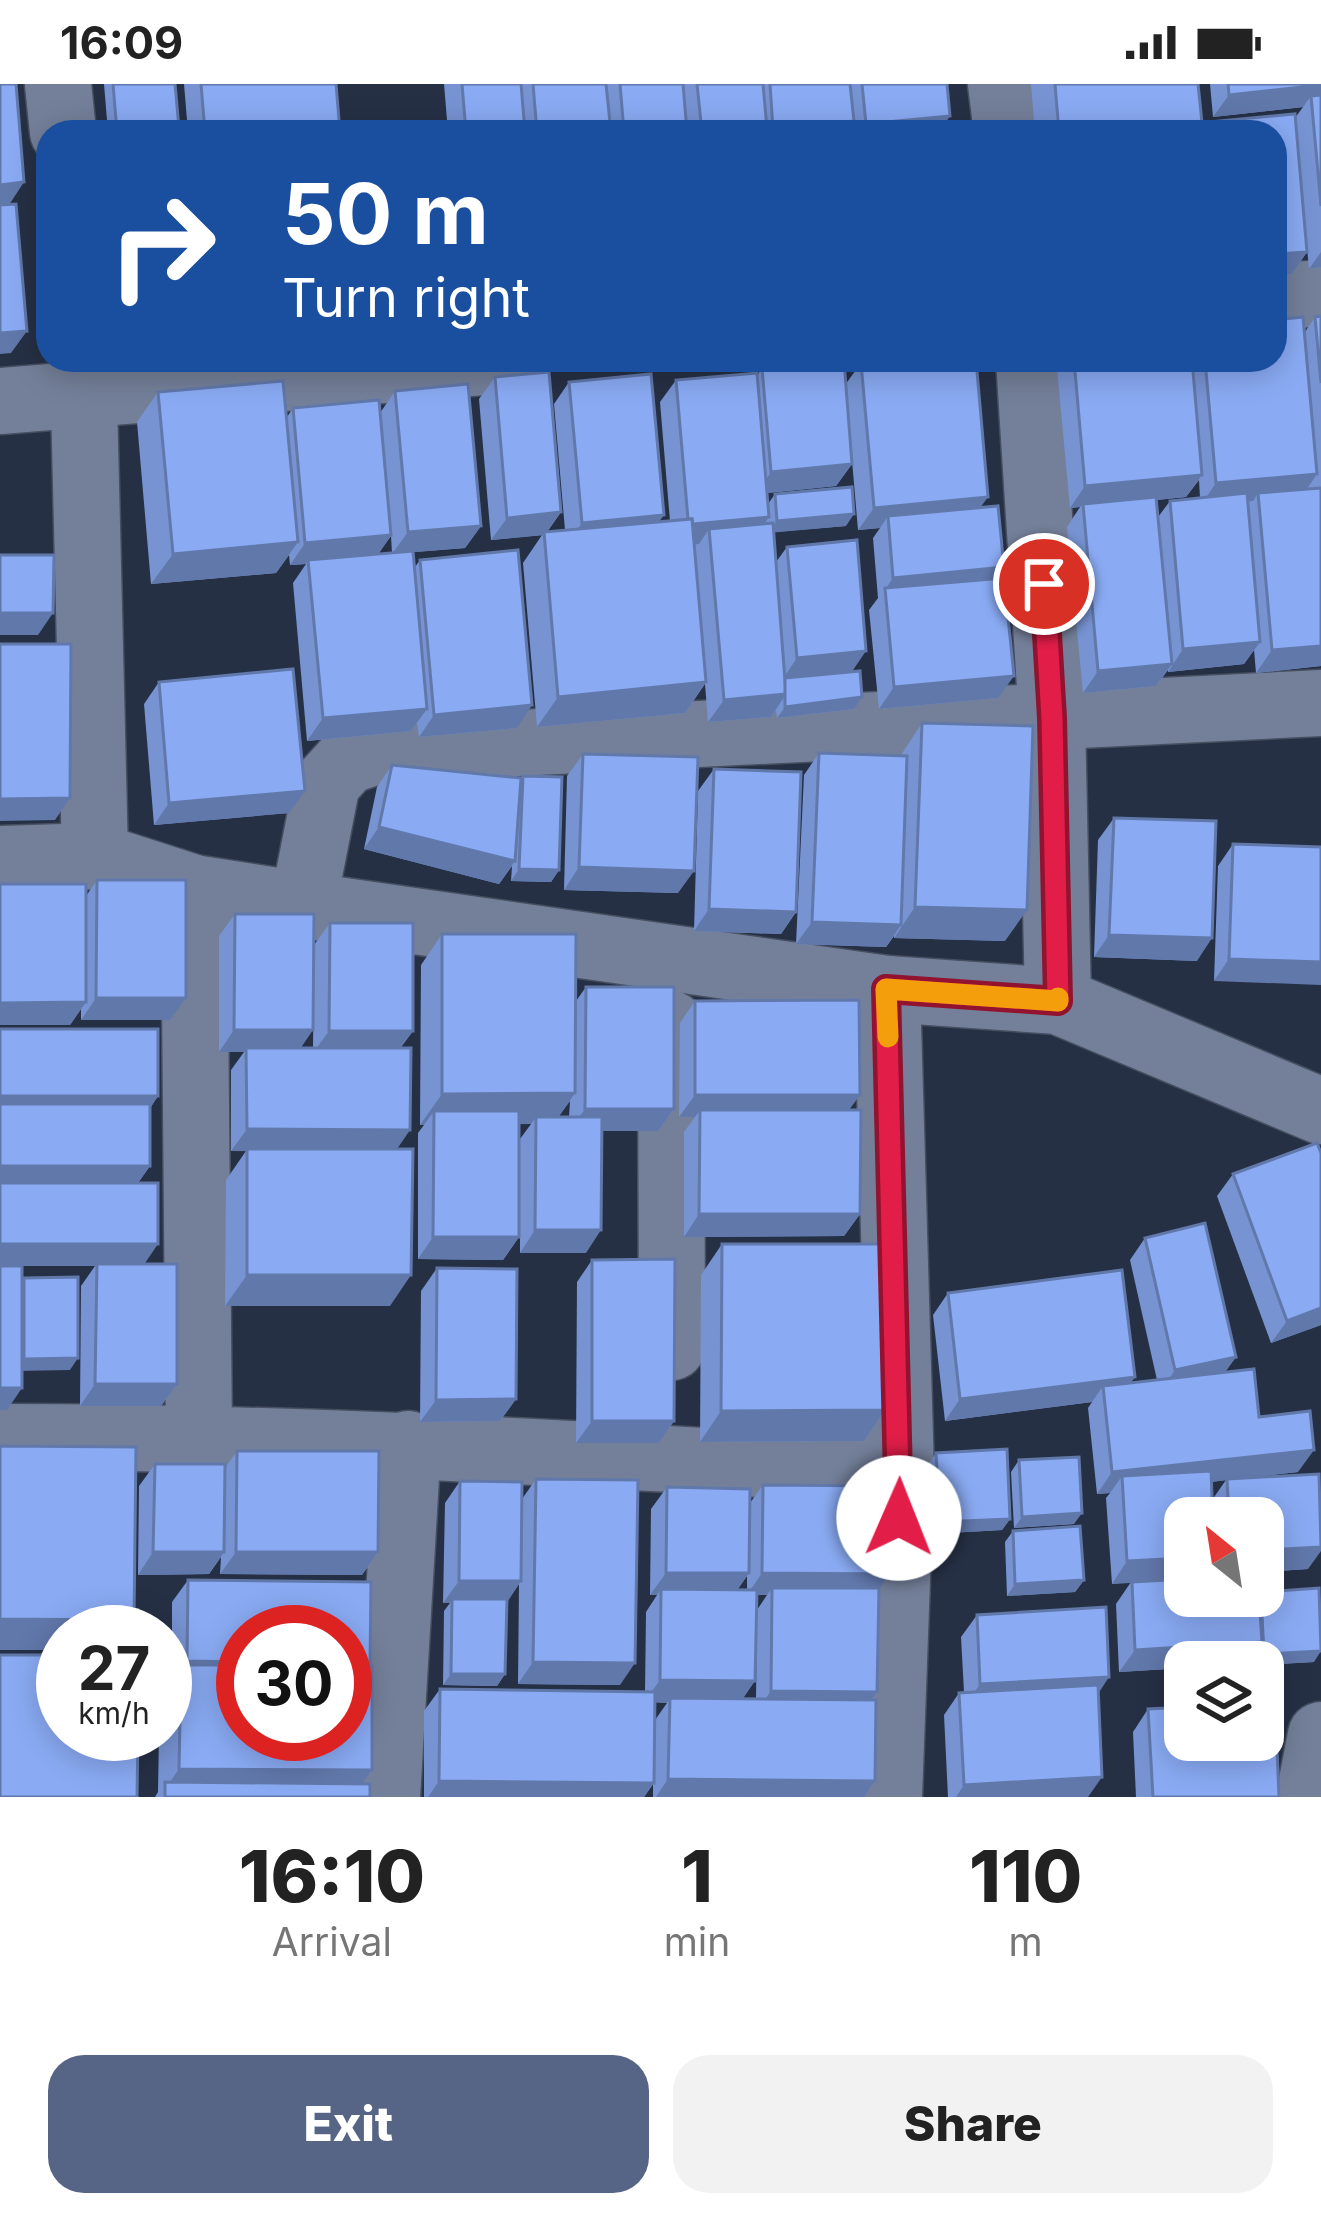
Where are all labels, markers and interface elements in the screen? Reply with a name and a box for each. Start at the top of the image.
text: 16:09 [60,15,183,70]
text: 50 m [282,163,489,264]
icon: right [84,168,240,324]
text: Turn right [282,265,530,330]
pin [993,533,1095,635]
icon: arrive [1011,551,1077,617]
position arrow [836,1455,962,1581]
north arrow [1164,1497,1284,1617]
map controls [1164,1497,1284,1761]
speed limit sign: 30 [216,1605,372,1761]
text: 27 [78,1632,150,1704]
button: layers [1164,1641,1284,1761]
text: km/h [78,1695,150,1731]
text: 16:10 [239,1832,425,1919]
text: 1 [681,1832,713,1919]
text: 110 [969,1832,1082,1919]
text: Arrival [272,1918,392,1965]
text: min [664,1918,730,1965]
text: m [1009,1918,1043,1965]
button: Exit [48,2055,649,2193]
button: Share [673,2055,1273,2193]

